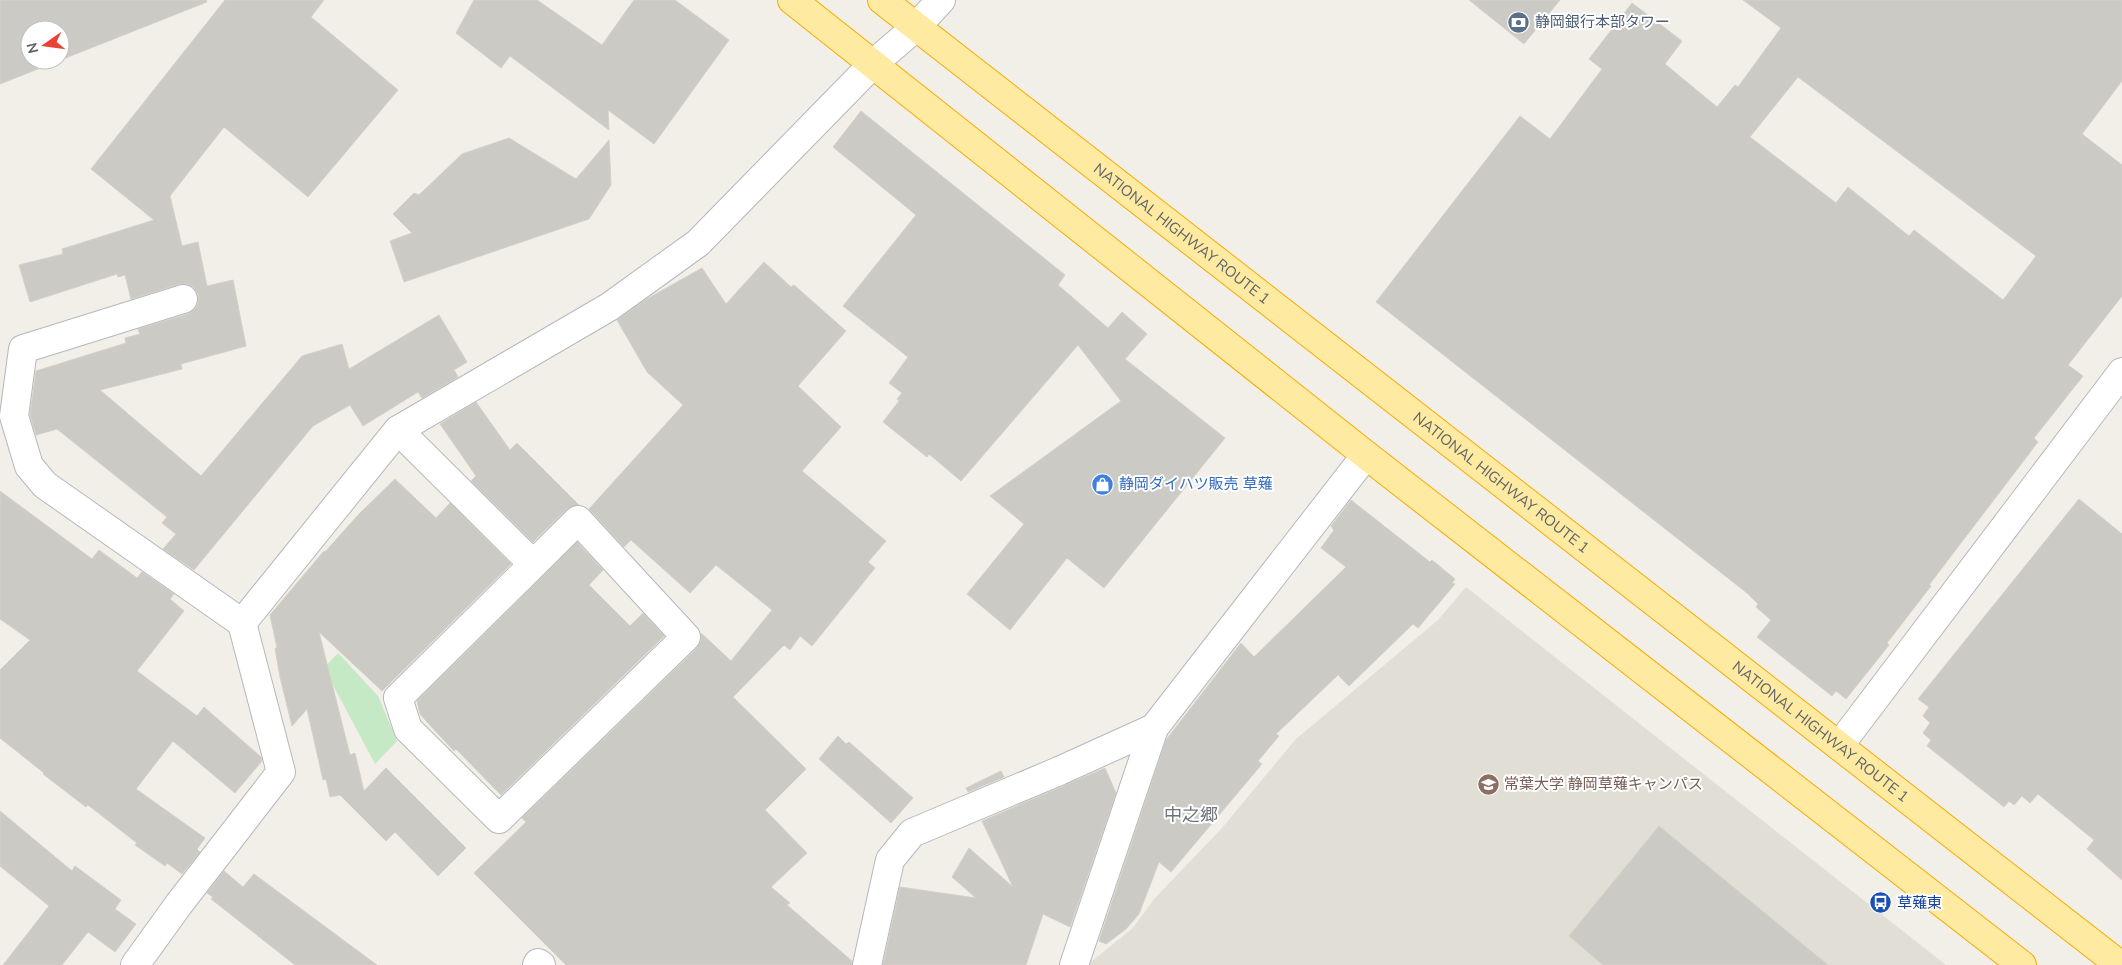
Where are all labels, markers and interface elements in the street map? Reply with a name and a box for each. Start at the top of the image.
bank icon: 静岡銀行本部タワー [1507,10,1531,34]
place label: 静岡銀行本部タワー [1535,12,1670,32]
north arrow [20,20,70,70]
text: N [22,41,43,55]
street label: NATIONAL HIGHWAY ROUTE 1 [1089,159,1274,309]
street label: NATIONAL HIGHWAY ROUTE 1 [1409,408,1593,558]
shop icon: 静岡ダイハツ販売 草薙 [1091,472,1115,496]
place label: 静岡ダイハツ販売 草薙 [1119,474,1273,494]
street label: NATIONAL HIGHWAY ROUTE 1 [1728,657,1913,807]
school or university icon: 常葉大学 静岡草薙キャンパス [1476,772,1500,796]
place label: 常葉大学 静岡草薙キャンパス [1504,774,1703,794]
district label: 中之郷 [1164,803,1218,827]
bus stop icon: 草薙東 [1869,891,1893,915]
place label: 草薙東 [1897,893,1942,913]

